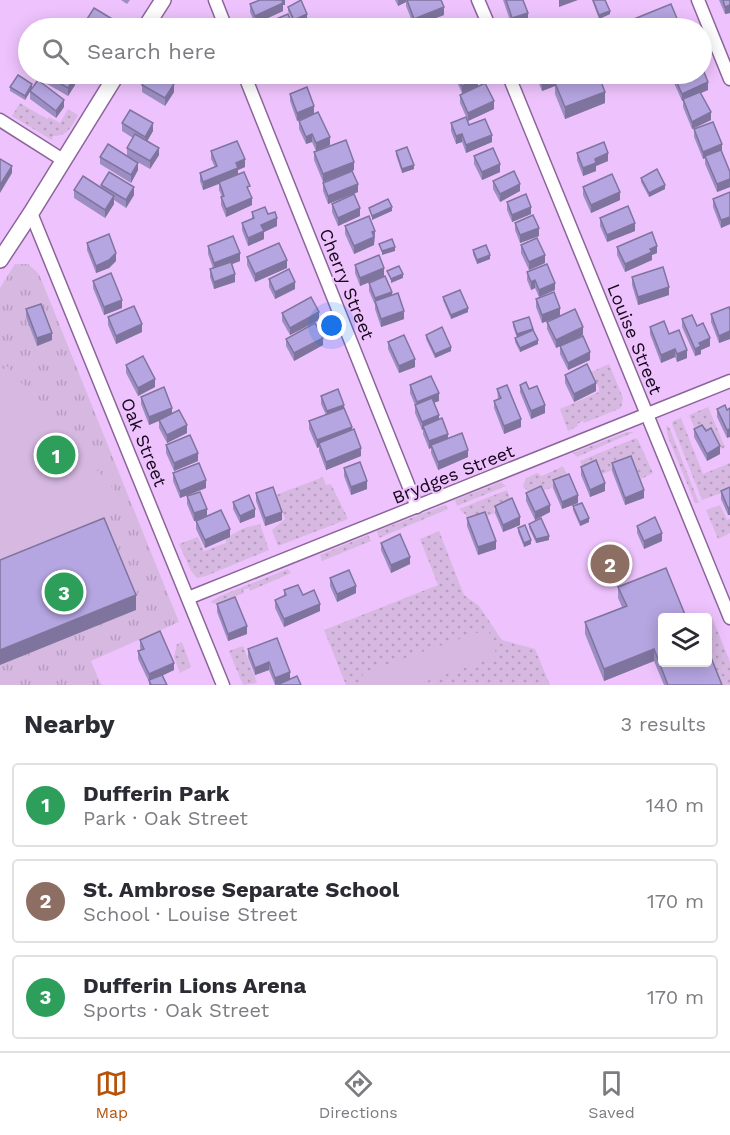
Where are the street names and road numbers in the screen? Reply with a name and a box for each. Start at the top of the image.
street label: Cherry Street [315,225,379,343]
street label: Louise Street [603,281,667,398]
street label: Oak Street [117,395,171,490]
street label: Brydges Street [389,440,517,508]

